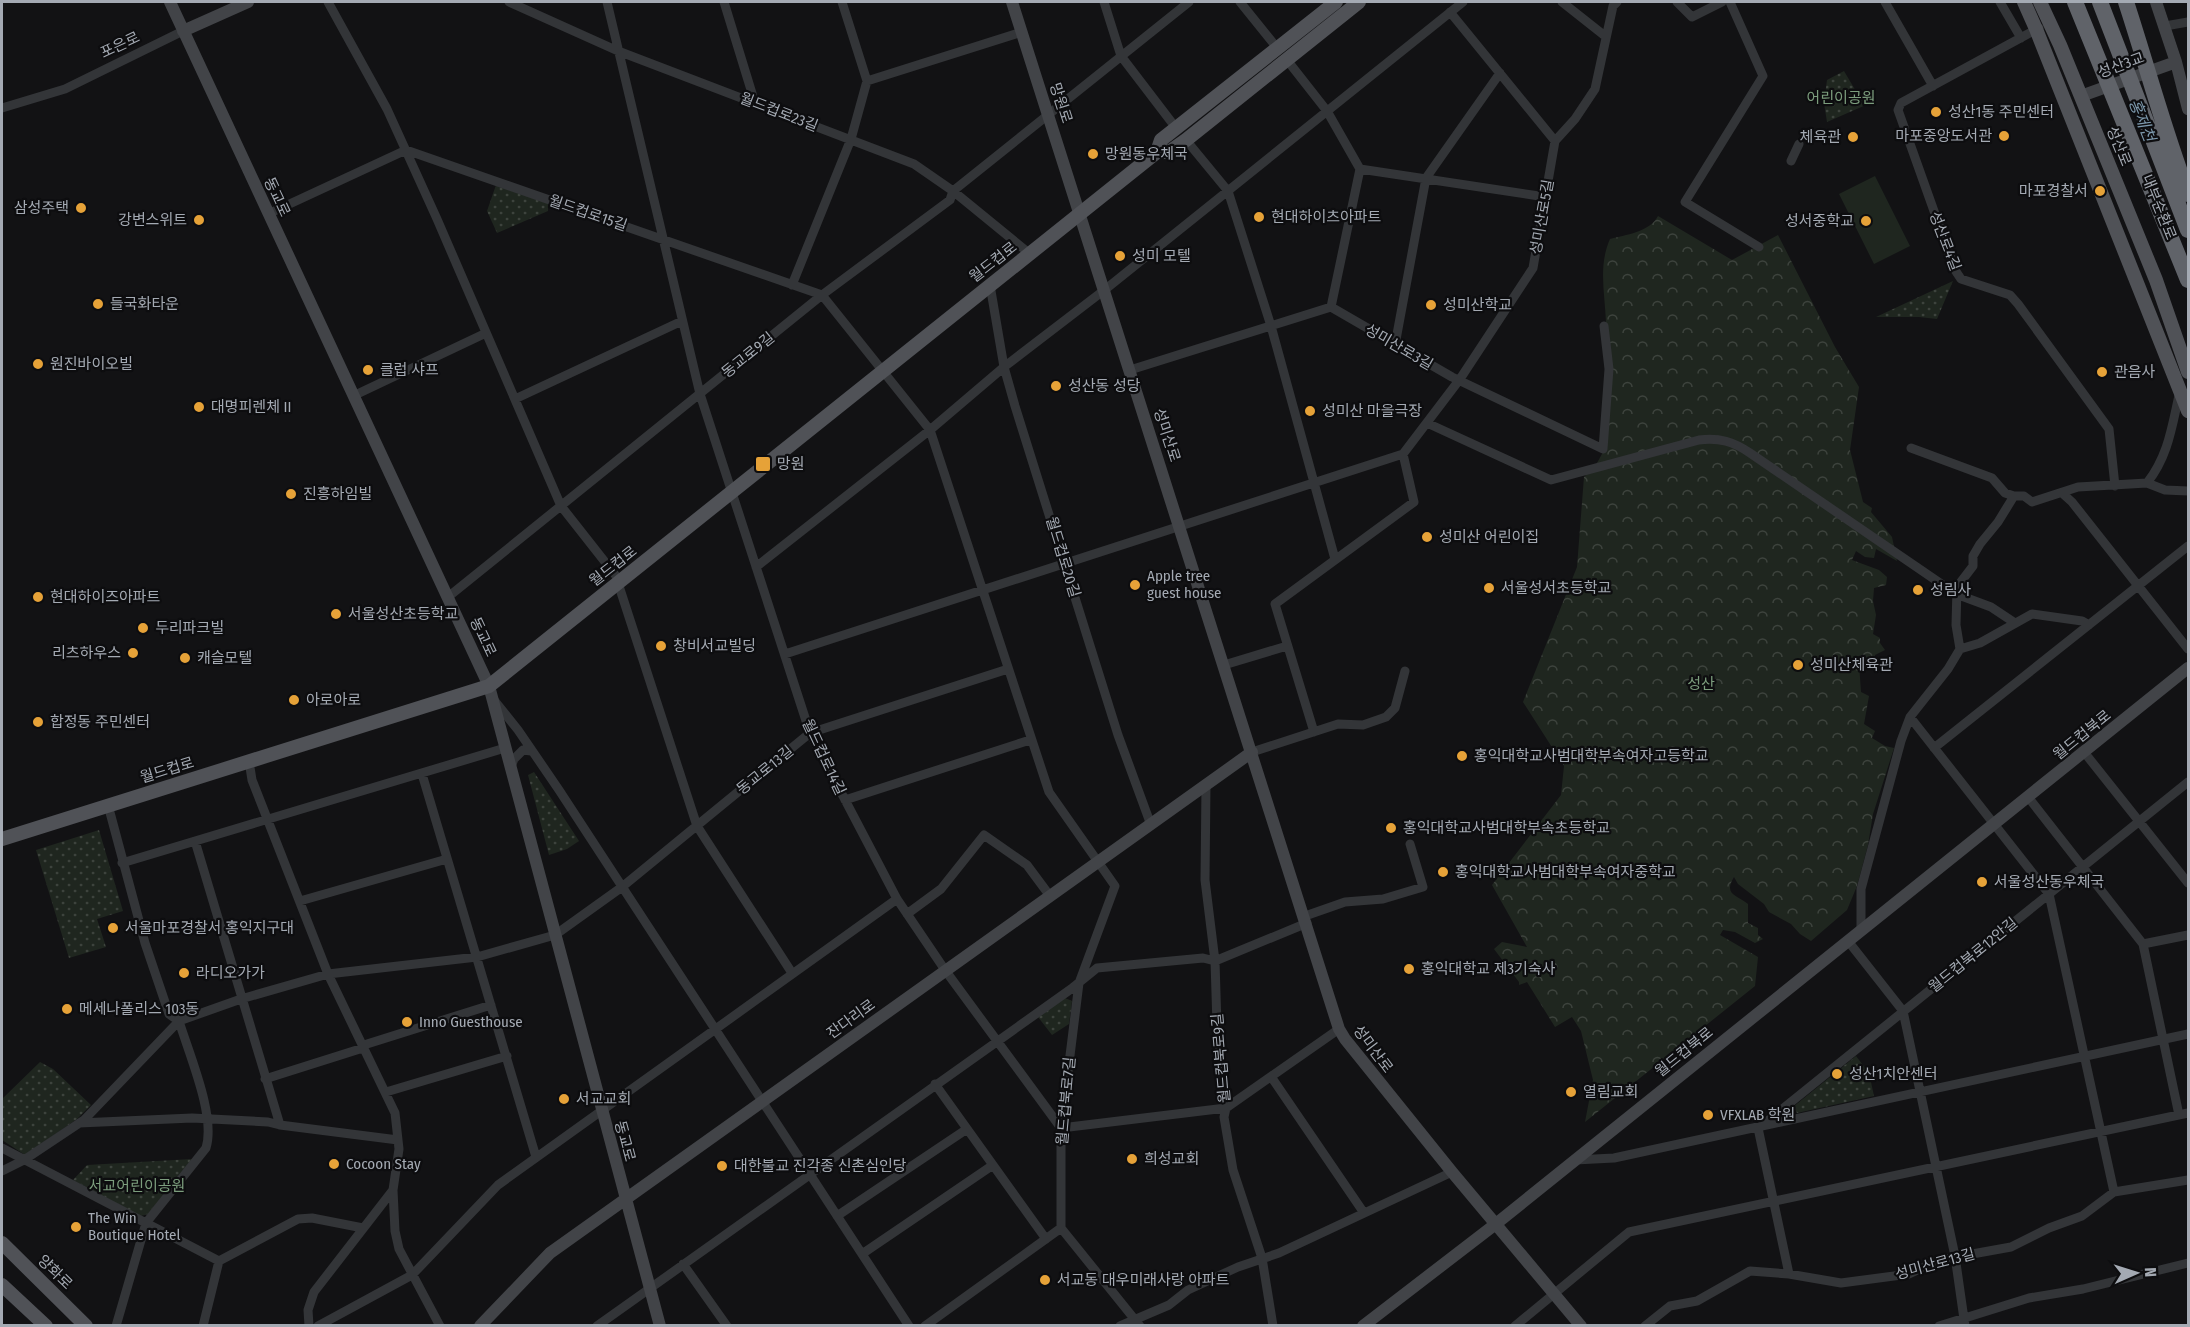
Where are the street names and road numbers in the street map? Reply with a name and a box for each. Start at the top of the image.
street label: 포은로 [97,28,143,62]
street label: 성산3교 [2095,48,2147,82]
street label: 망원로 [1046,81,1076,125]
street label: 월드컵로23길 [737,89,821,135]
street label: 성산로 [2103,123,2135,169]
street label: 내부순환로 [2138,172,2180,242]
street label: 동교로 [260,174,294,220]
street label: 성미산로5길 [1527,178,1557,256]
street label: 월드컵로15길 [546,191,630,235]
street label: 성산로4길 [1925,209,1965,273]
street label: 월드컵로 [966,238,1020,286]
street label: 성미산로3길 [1362,320,1436,374]
street label: 동교로9길 [718,328,778,382]
street label: 성미산로 [1150,406,1184,464]
street label: 월드컵로20길 [1042,514,1084,600]
street label: 월드컵로 [586,542,640,590]
street label: 동교로 [466,614,500,660]
street label: 월드컵북로 [2050,706,2114,764]
street label: 월드컵로14길 [798,716,850,798]
street label: 동교로13길 [733,742,797,798]
street label: 월드컵로 [138,753,196,787]
street label: 월드컵북로12안길 [1925,914,2021,996]
street label: 잔다리로 [823,995,879,1043]
street label: 월드컵북로9길 [1208,1012,1234,1104]
street label: 성미산로 [1349,1022,1397,1076]
street label: 월드컵북로 [1652,1023,1716,1081]
street label: 월드컵북로7길 [1053,1056,1079,1146]
street label: 동교로 [611,1119,639,1163]
street label: 성미산로13길 [1893,1245,1977,1283]
street label: 양화로 [34,1251,76,1293]

